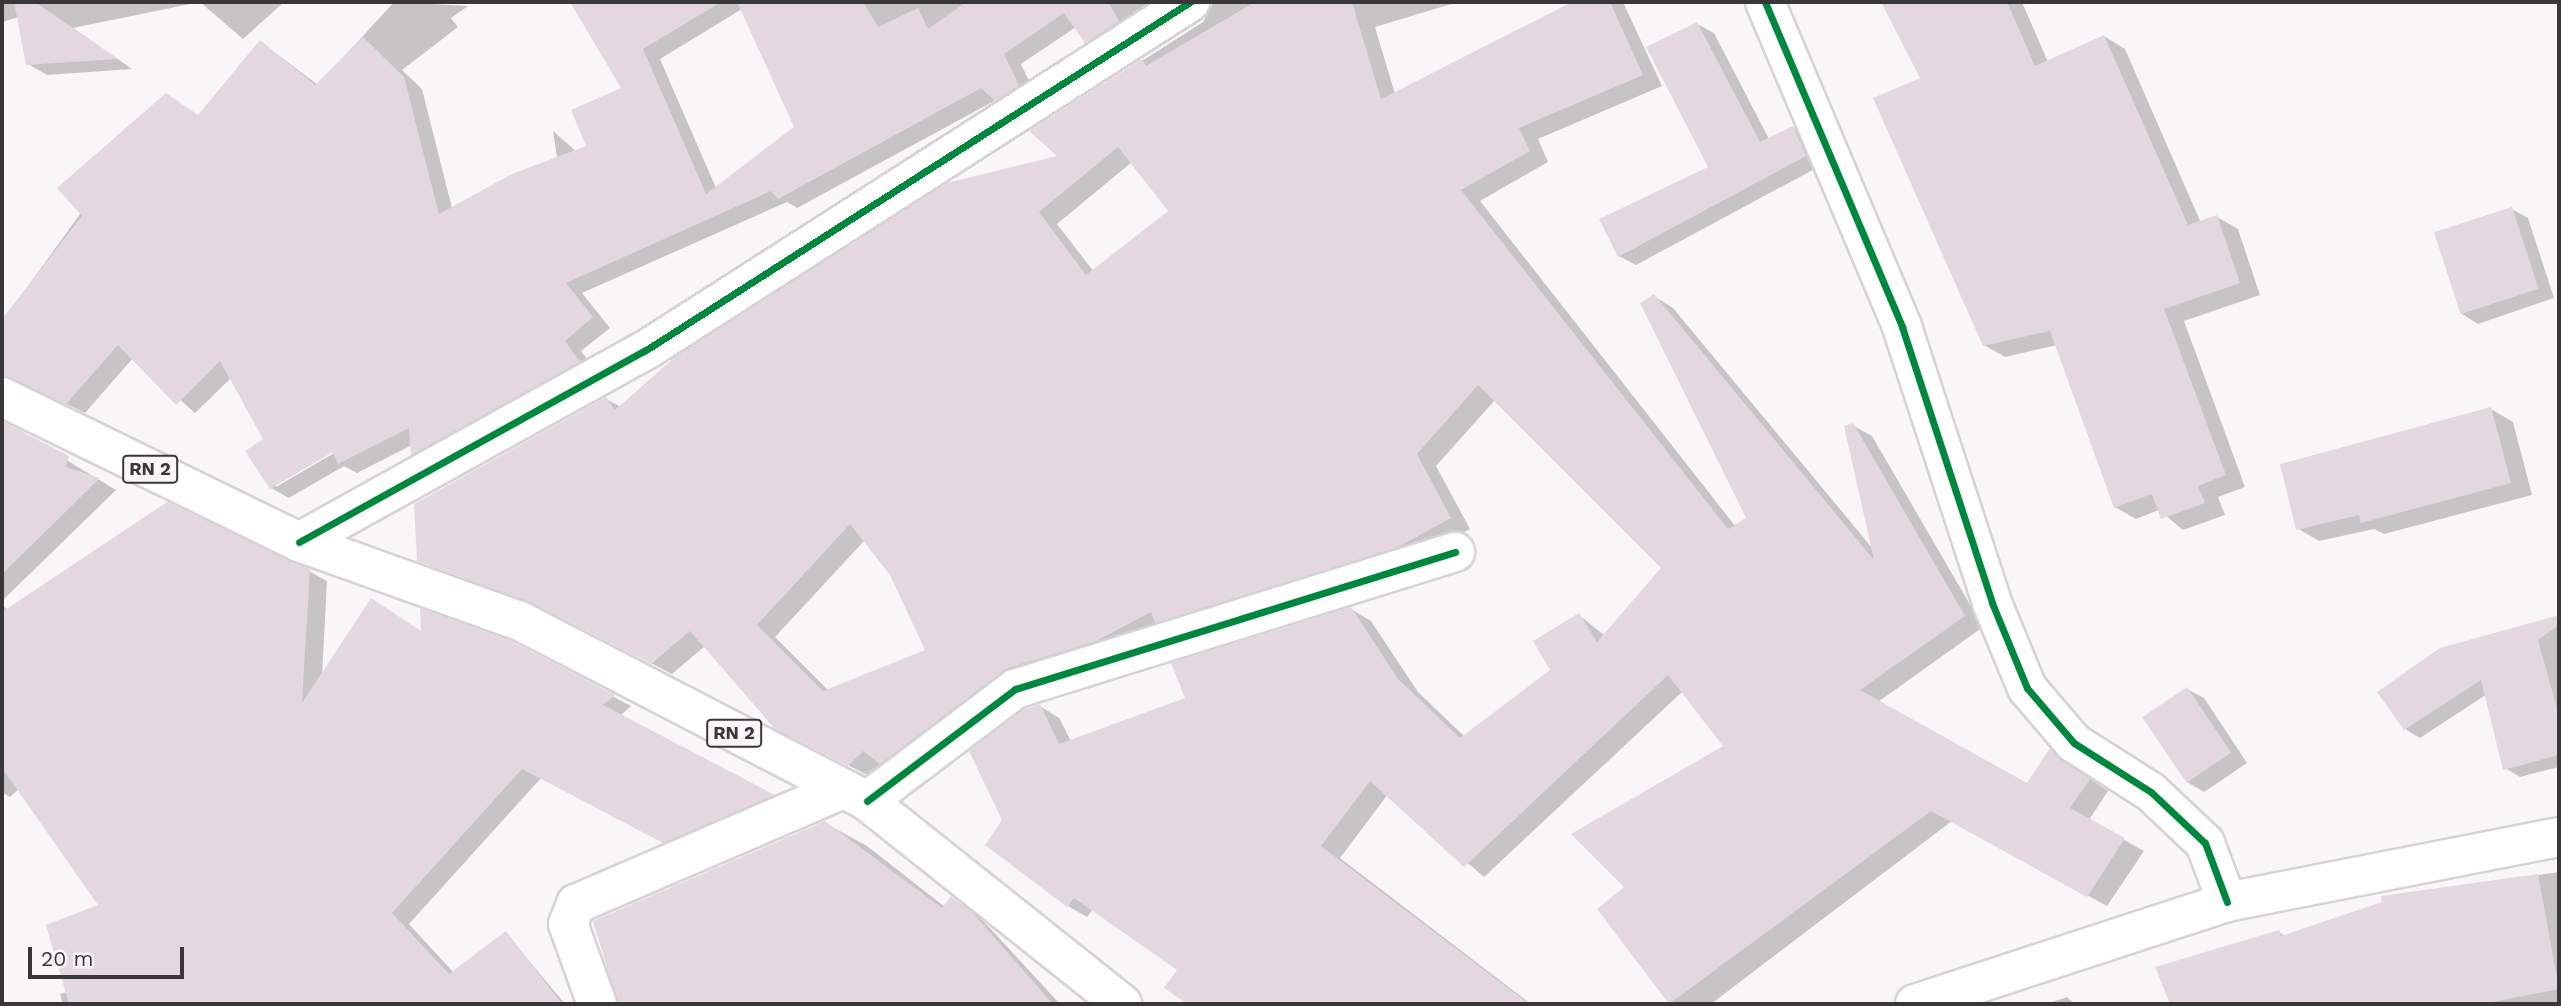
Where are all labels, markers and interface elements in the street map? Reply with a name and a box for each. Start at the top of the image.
road number: RN 2 [122,454,178,484]
road number: RN 2 [706,718,762,748]
scale bar [32,932,187,976]
text: 20 m [41,946,93,971]

